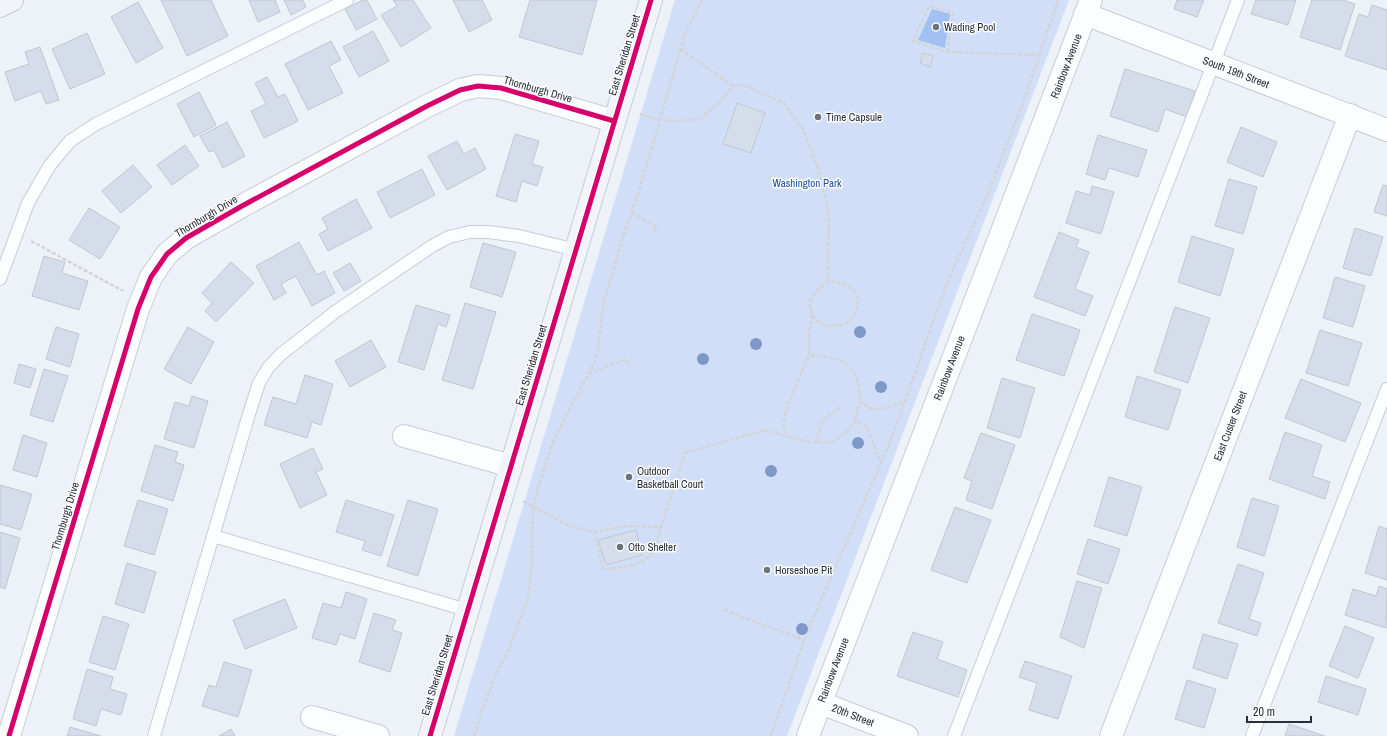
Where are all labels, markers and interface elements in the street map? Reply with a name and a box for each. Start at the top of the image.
street label: East Sheridan Street [605,12,643,97]
place label: Wading Pool [944,20,995,34]
marker: Wading Pool [931,22,941,32]
street label: Rainbow Avenue [1047,32,1085,100]
street label: South 19th Street [1201,53,1272,91]
street label: Thornburgh Drive [502,73,574,105]
place label: Time Capsule [826,110,882,124]
marker: Time Capsule [813,112,823,122]
park label: Washington Park [773,176,842,190]
street label: Thornburgh Drive [172,192,240,240]
street label: East Sheridan Street [512,322,550,407]
street label: Rainbow Avenue [930,334,968,402]
street label: East Custer Street [1210,389,1250,463]
place label: Outdoor Basketball Court [637,464,704,491]
marker: Outdoor Basketball Court [624,472,634,482]
street label: Thornburgh Drive [48,480,82,552]
place label: Otto Shelter [628,540,676,554]
marker: Otto Shelter [615,542,625,552]
place label: Horseshoe Pit [775,563,833,577]
marker: Horseshoe Pit [762,565,772,575]
street label: East Sheridan Street [418,632,456,717]
street label: Rainbow Avenue [814,636,852,704]
scale bar [1247,698,1311,724]
street label: 20th Street [830,701,877,730]
text: 20 m [1253,704,1275,720]

